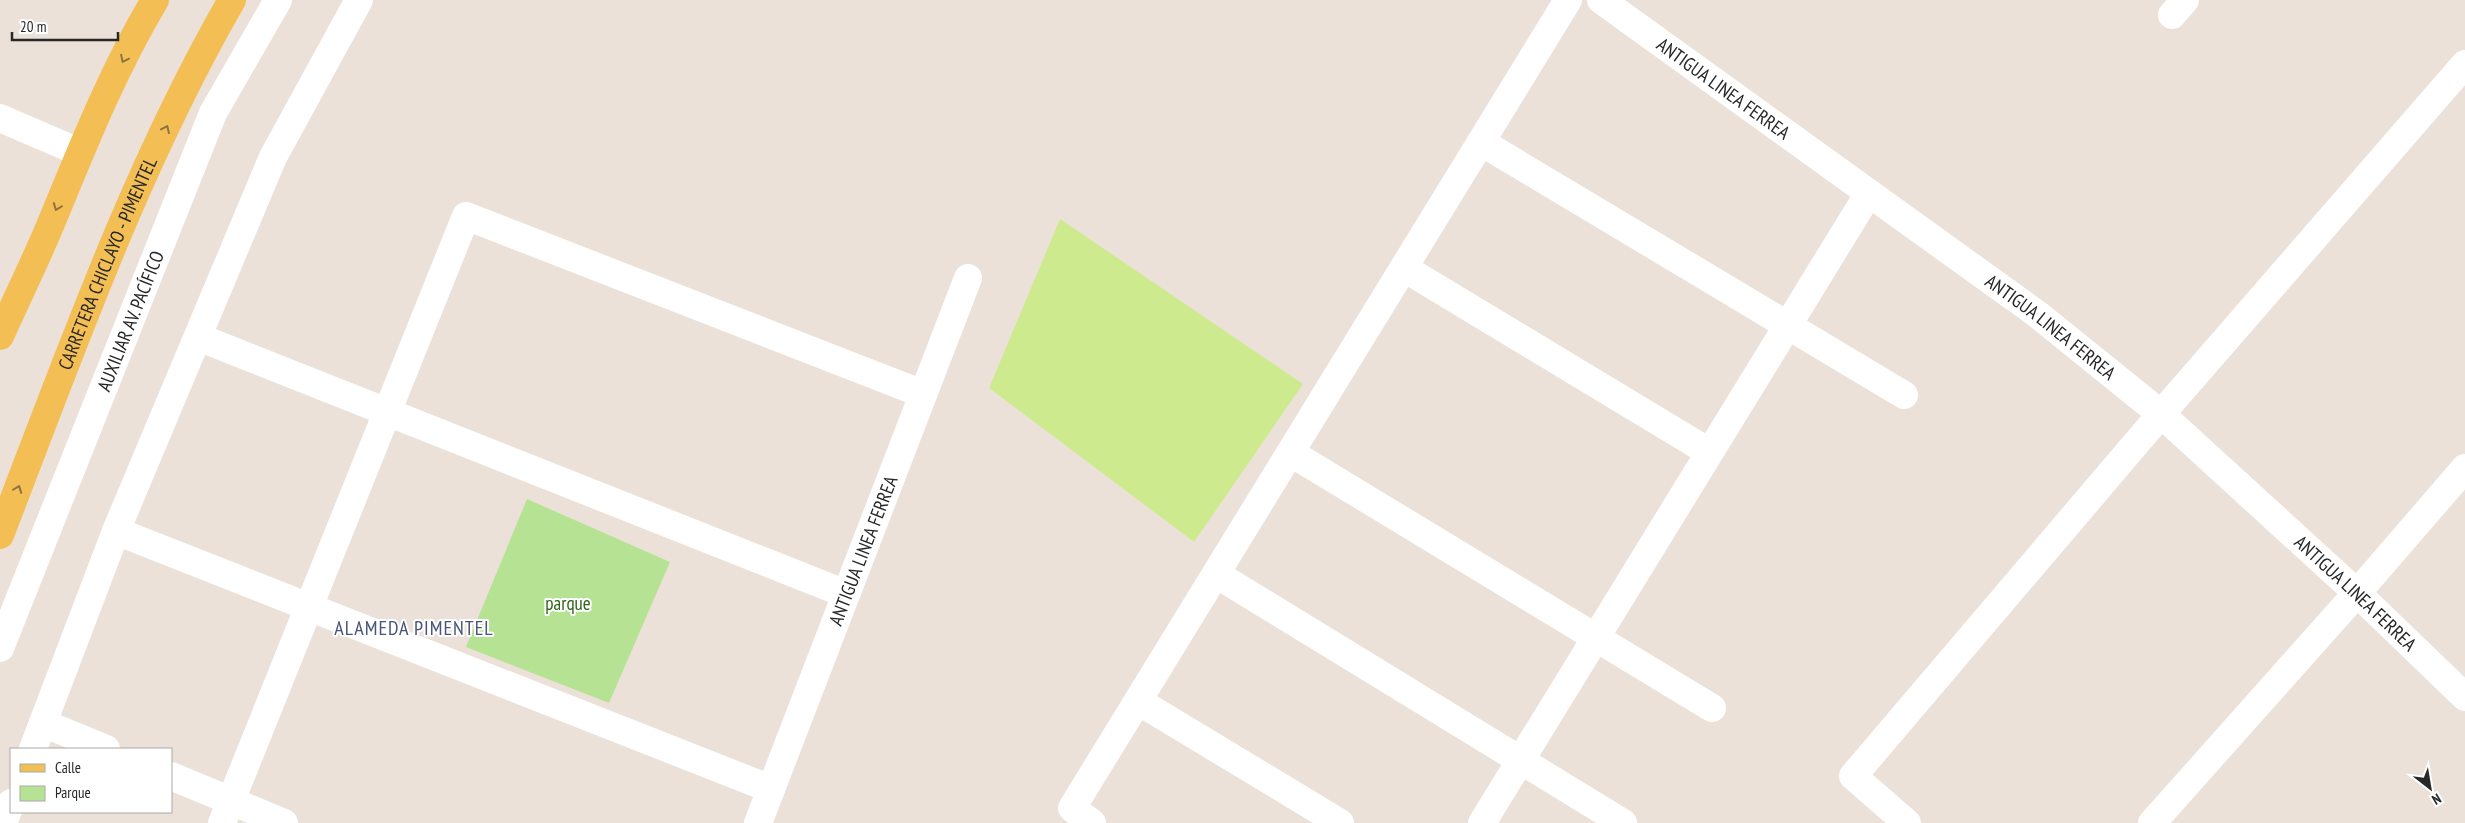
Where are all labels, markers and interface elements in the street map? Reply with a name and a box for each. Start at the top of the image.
scale bar [12,10,119,42]
text: 20 m [20,17,46,36]
street label: ANTIGUA LINEA FERREA [1652,32,1795,144]
one-way arrow [120,53,130,62]
one-way arrow [160,125,170,134]
street label: CARRETERA CHICLAYO - PIMENTEL [52,153,162,373]
one-way arrow [53,202,64,211]
street label: AUXILIAR AV. PACÍFICO [92,247,169,395]
street label: ANTIGUA LINEA FERREA [1981,269,2121,385]
street label: ANTIGUA LINEA FERREA [823,472,903,629]
one-way arrow [12,485,22,494]
street label: ANTIGUA LINEA FERREA [2290,530,2422,656]
park label: parque [545,591,591,615]
district label: ALAMEDA PIMENTEL [334,615,494,641]
legend [10,748,172,813]
text: Calle [55,758,81,777]
north arrow [2405,763,2455,813]
text: Parque [55,783,91,802]
text: N [2429,789,2445,809]

